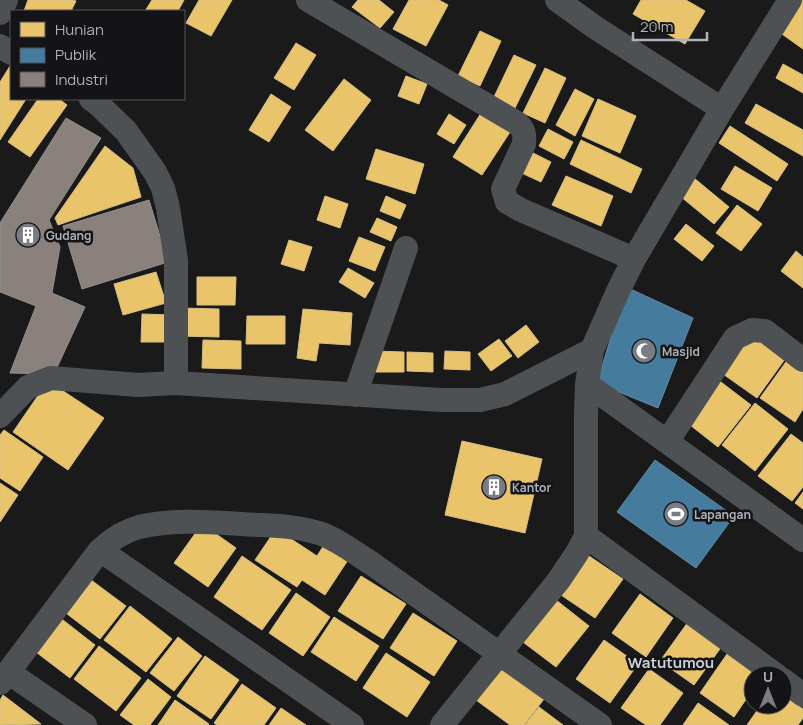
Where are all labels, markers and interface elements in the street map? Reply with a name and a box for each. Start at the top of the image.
legend [10,10,185,100]
scale bar [633,10,707,42]
text: 20 m [640,16,673,37]
text: Hunian [55,19,104,40]
text: Publik [55,44,97,65]
text: Industri [55,69,108,90]
building icon: Gudang [15,222,41,248]
place label: Gudang [46,227,92,244]
mosque icon: Masjid [631,338,657,364]
place label: Masjid [662,343,700,360]
building icon: Kantor [481,474,507,500]
place label: Kantor [512,479,551,496]
sports icon: Lapangan [663,501,689,527]
place label: Lapangan [694,506,751,523]
district label: Watutumou [628,652,714,673]
north arrow [743,665,793,715]
text: U [763,667,773,686]

